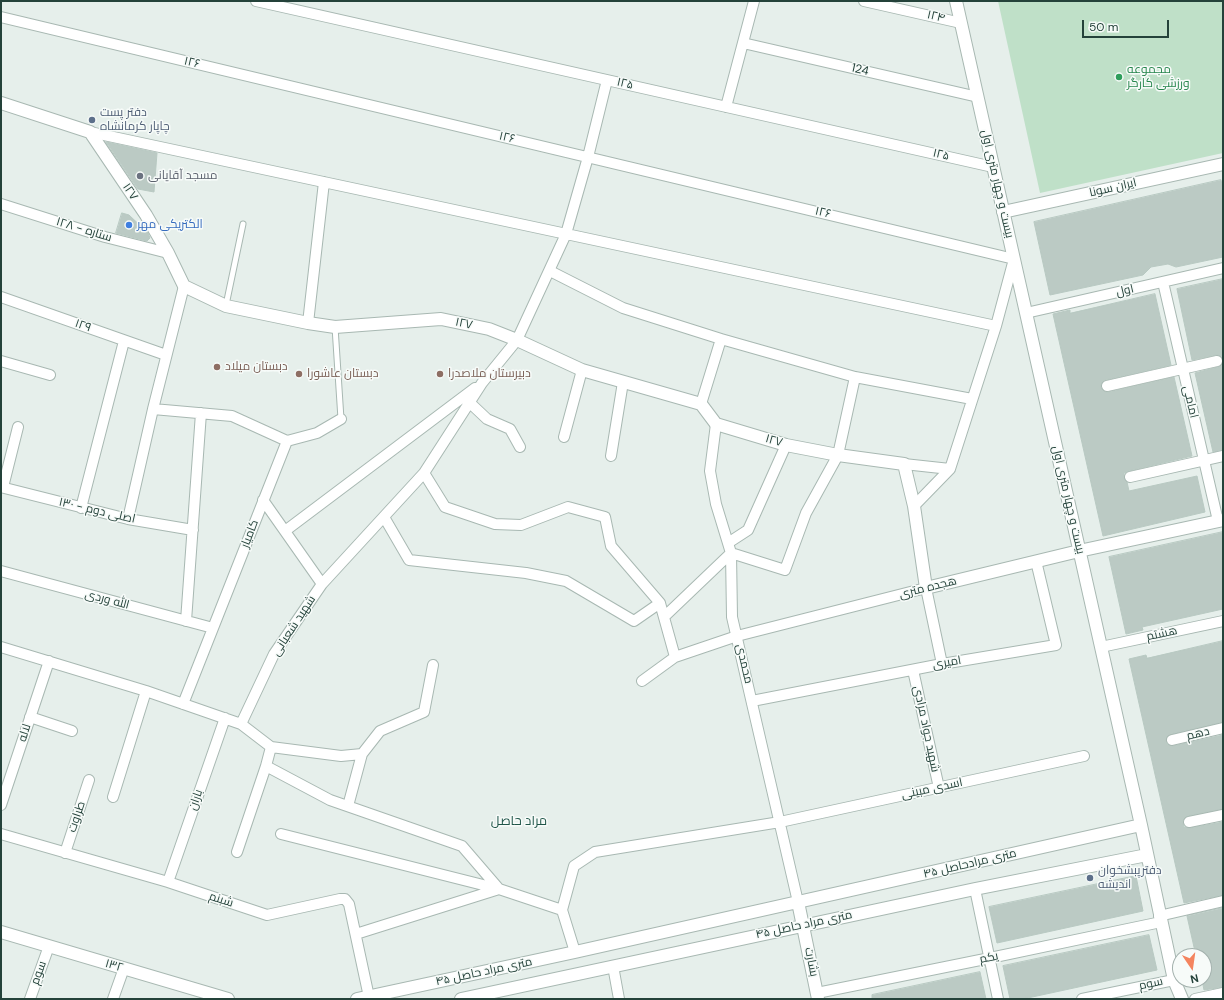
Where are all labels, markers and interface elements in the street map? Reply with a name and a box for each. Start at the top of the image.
street label: ۱۲۴ [926,8,946,26]
scale bar [1084,12,1171,38]
text: 50 m [1089,19,1118,35]
street label: ۱۲۶ [183,54,201,72]
street label: 124 [850,61,870,79]
place label: مجموعه ورزشی کارگر [1127,63,1189,91]
marker: مجموعه ورزشی کارگر [1114,72,1124,82]
street label: ۱۲۵ [615,75,635,93]
place label: دفتر پست چاپار کرمانشاه [100,106,170,134]
marker: دفتر پست چاپار کرمانشاه [87,115,97,125]
street label: بیست و چهار متری اول [978,128,1016,240]
street label: ۱۲۶ [498,129,516,147]
street label: ۱۲۵ [931,146,951,164]
place label: مسجد آقایانی [148,169,217,183]
marker: مسجد آقایانی [135,171,145,181]
street label: ایران سونا [1088,176,1138,200]
street label: ۱۲۷ [119,181,141,203]
street label: ۱۲۶ [814,204,832,222]
street label: ۱۲۸ - ستاره [54,215,114,245]
place label: الکتریکی مهر [137,218,203,232]
marker: الکتریکی مهر [124,220,134,230]
street label: اول [1115,282,1135,300]
street label: ۱۲۷ [454,315,474,333]
street label: ۱۲۹ [73,317,93,335]
place label: دبستان میلاد [225,360,288,374]
marker: دبستان میلاد [212,362,222,372]
place label: دبستان عاشورا [307,367,378,381]
place label: دبیرستان ملاصدرا [448,367,531,381]
marker: دبستان عاشورا [294,369,304,379]
marker: دبیرستان ملاصدرا [435,369,445,379]
street label: امامی [1179,384,1201,420]
street label: ۱۲۷ [764,432,784,450]
street label: بیست و چهار متری اول [1049,444,1087,556]
street label: اصلی دوم - ۱۳۰ [57,495,137,527]
street label: کامیار [238,518,262,550]
street label: هجده متری [898,574,958,602]
street label: الله وردی [83,587,131,613]
street label: شهید شعبانی [269,593,319,659]
street label: هشتم [1145,624,1179,644]
street label: محمدی [732,643,756,685]
street label: امیری [932,653,962,673]
street label: شهید جواد مرادی [910,685,942,773]
street label: لاله [15,722,35,744]
street label: دهم [1185,724,1211,744]
street label: اسدی مبینی [900,775,964,803]
street label: باران [186,788,206,812]
street label: طراوت [65,800,89,834]
district label: مراد حاصل [491,814,547,830]
street label: ۴۵ متری مرادحاصل [922,846,1018,882]
place label: دفترپبشخوان اندیشه [1098,864,1162,892]
marker: دفترپبشخوان اندیشه [1085,873,1095,883]
street label: شبنم [207,889,235,911]
street label: ۴۵ متری مراد حاصل [754,908,854,942]
street label: بشارت [801,946,821,978]
north arrow [1172,948,1212,988]
street label: یکم [978,949,1000,967]
street label: ۴۵ متری مراد حاصل [434,955,534,989]
street label: ۱۳۲ [103,957,125,975]
street label: سوم [28,959,50,987]
text: N [1189,971,1200,986]
street label: سوم [1138,974,1164,994]

